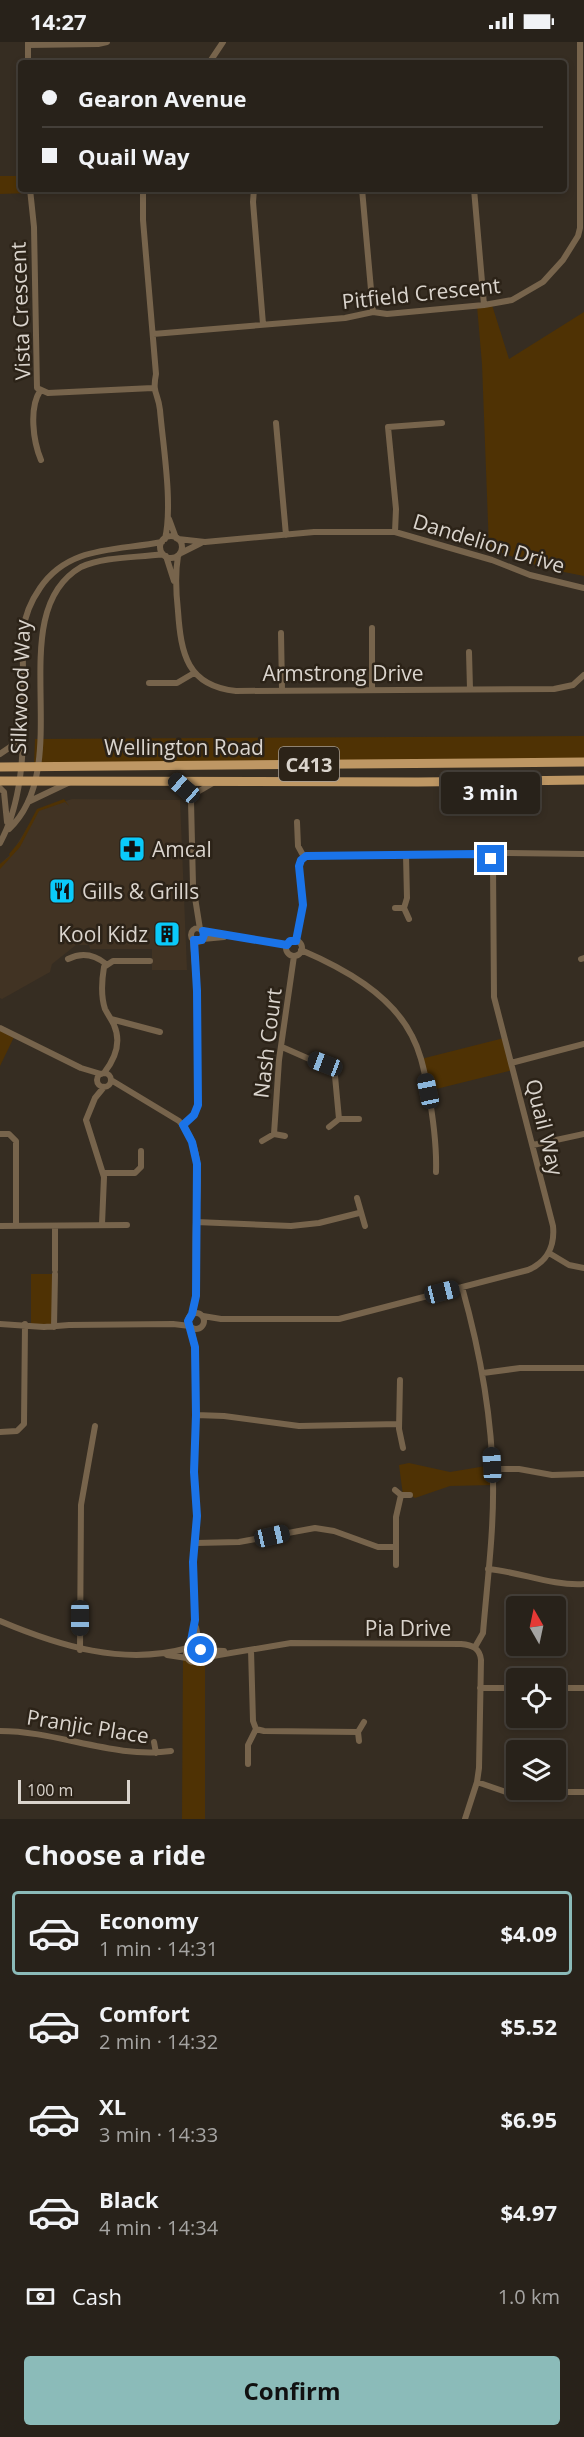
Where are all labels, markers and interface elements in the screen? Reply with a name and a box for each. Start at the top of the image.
text: 14:27 [30,6,87,36]
text: Gearon Avenue [78,83,247,113]
text: Quail Way [78,141,189,171]
street label: Vista Crescent [4,241,36,381]
street label: Pitfield Crescent [340,271,502,315]
street label: Dandelion Drive [410,507,568,579]
street label: Silkwood Way [4,619,36,755]
street label: Armstrong Drive [262,659,424,687]
street label: Wellington Road [104,733,264,761]
road number: C413 [279,747,339,781]
car [165,769,203,807]
callout: 3 min [442,772,540,814]
text: 3 min [463,779,518,806]
pharmacy icon: Amcal [117,834,147,864]
place label: Amcal [152,835,212,863]
route end [477,845,504,872]
restaurant icon: Gills & Grills [47,876,77,906]
place label: Gills & Grills [82,877,199,905]
building icon: Kool Kidz [152,919,182,949]
place label: Kool Kidz [58,920,148,948]
street label: Nash Court [246,986,288,1100]
car [305,1049,345,1079]
car [415,1072,441,1110]
street label: Quail Way [519,1076,571,1179]
car [422,1279,462,1305]
car [482,1447,502,1483]
car [252,1523,292,1549]
north arrow [506,1596,566,1656]
map controls [506,1596,566,1800]
car [71,1600,89,1636]
street label: Pia Drive [365,1614,451,1642]
route start [187,1636,214,1663]
button: locate [506,1668,566,1728]
street label: Pranjic Place [25,1703,151,1749]
button: layers [506,1740,566,1800]
scale bar [18,1777,130,1804]
text: 100 m [27,1779,73,1801]
text: Choose a ride [24,1836,206,1873]
text: Economy [99,1905,198,1935]
icon: car [27,1906,81,1960]
text: $4.09 [500,1918,557,1948]
text: 1 min · 14:31 [99,1935,218,1962]
text: Comfort [99,1998,190,2028]
icon: car [27,1999,81,2053]
text: $5.52 [500,2011,557,2041]
text: 2 min · 14:32 [99,2028,218,2055]
text: XL [99,2091,126,2121]
icon: car [27,2092,81,2146]
text: $6.95 [500,2104,557,2134]
text: 3 min · 14:33 [99,2121,218,2148]
text: Black [99,2184,159,2214]
icon: car [27,2185,81,2239]
text: $4.97 [500,2197,557,2227]
text: 4 min · 14:34 [99,2214,218,2241]
icon: cash [24,2280,57,2313]
text: Cash [72,2281,122,2311]
text: 1.0 km [498,2283,560,2310]
button: Confirm [24,2356,560,2425]

